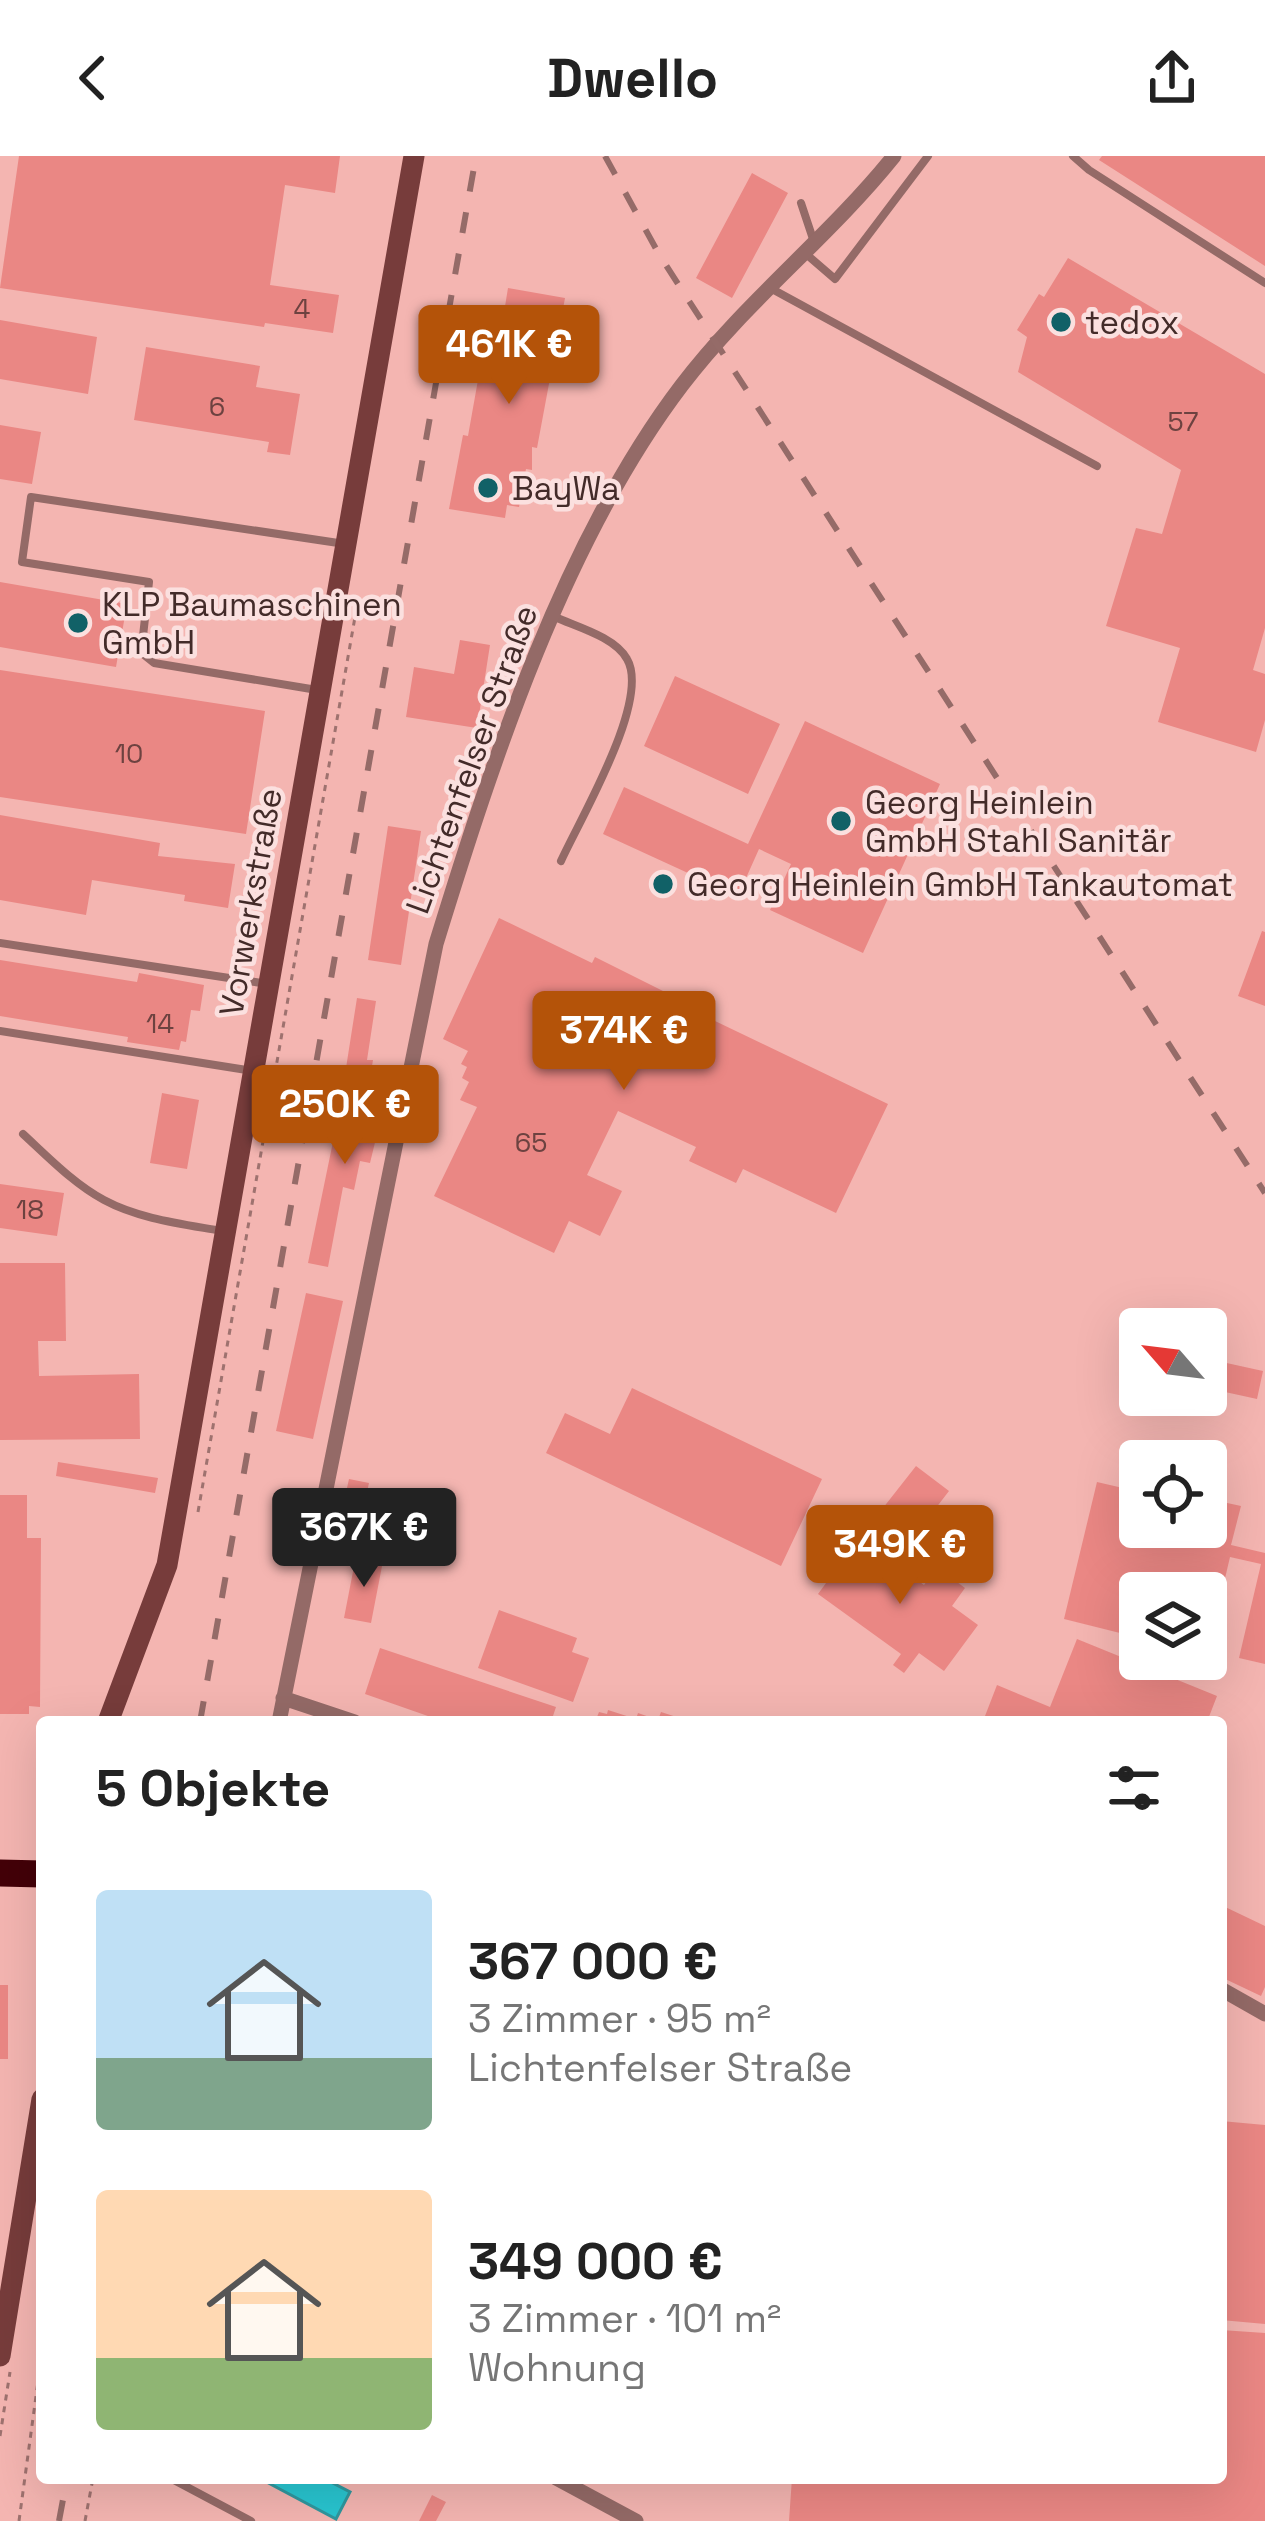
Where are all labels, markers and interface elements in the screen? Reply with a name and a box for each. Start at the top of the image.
text: Dwello [547,44,718,113]
icon: back [60,45,126,111]
icon: share [1139,45,1205,111]
house number: 4 [294,291,311,326]
place label: tedox [1085,302,1179,344]
pin: 461K € [411,305,607,407]
marker: tedox [1048,309,1074,335]
text: 461K € [445,319,573,368]
house number: 6 [209,389,225,424]
house number: 57 [1167,404,1199,439]
place label: BayWa [512,468,620,510]
marker: BayWa [475,475,501,501]
place label: KLP Baumaschinen GmbH [102,584,402,664]
street label: Lichtenfelser Straße [397,599,547,919]
marker: KLP Baumaschinen GmbH [65,610,91,636]
house number: 10 [115,736,143,771]
place label: Georg Heinlein GmbH Stahl Sanitär [865,782,1172,862]
street label: Vorwerkstraße [210,785,292,1019]
marker: Georg Heinlein GmbH Stahl Sanitär [828,808,854,834]
place label: Georg Heinlein GmbH Tankautomat [687,864,1233,906]
marker: Georg Heinlein GmbH Tankautomat [650,871,676,897]
pin: 374K € [526,991,722,1093]
text: 374K € [559,1005,689,1054]
house number: 14 [146,1006,174,1041]
pin: 250K € [247,1065,443,1167]
text: 250K € [279,1079,411,1128]
house number: 65 [515,1125,547,1160]
house number: 18 [16,1192,44,1227]
north arrow [1119,1308,1227,1416]
map controls [1119,1308,1227,1680]
button: locate [1119,1440,1227,1548]
pin: 367K € [266,1488,462,1590]
text: 367K € [299,1502,429,1551]
pin: 349K € [802,1505,998,1607]
text: 349K € [833,1519,967,1568]
button: layers [1119,1572,1227,1680]
icon: filters [1101,1755,1167,1821]
text: 5 Objekte [96,1756,330,1821]
text: 367 000 € [468,1929,718,1994]
icon: home [192,1938,336,2082]
text: 3 Zimmer · 95 m² [468,1994,771,2043]
text: Lichtenfelser Straße [468,2043,852,2092]
text: 349 000 € [468,2229,723,2294]
icon: home [192,2238,336,2382]
text: 3 Zimmer · 101 m² [468,2294,781,2343]
text: Wohnung [468,2343,646,2392]

